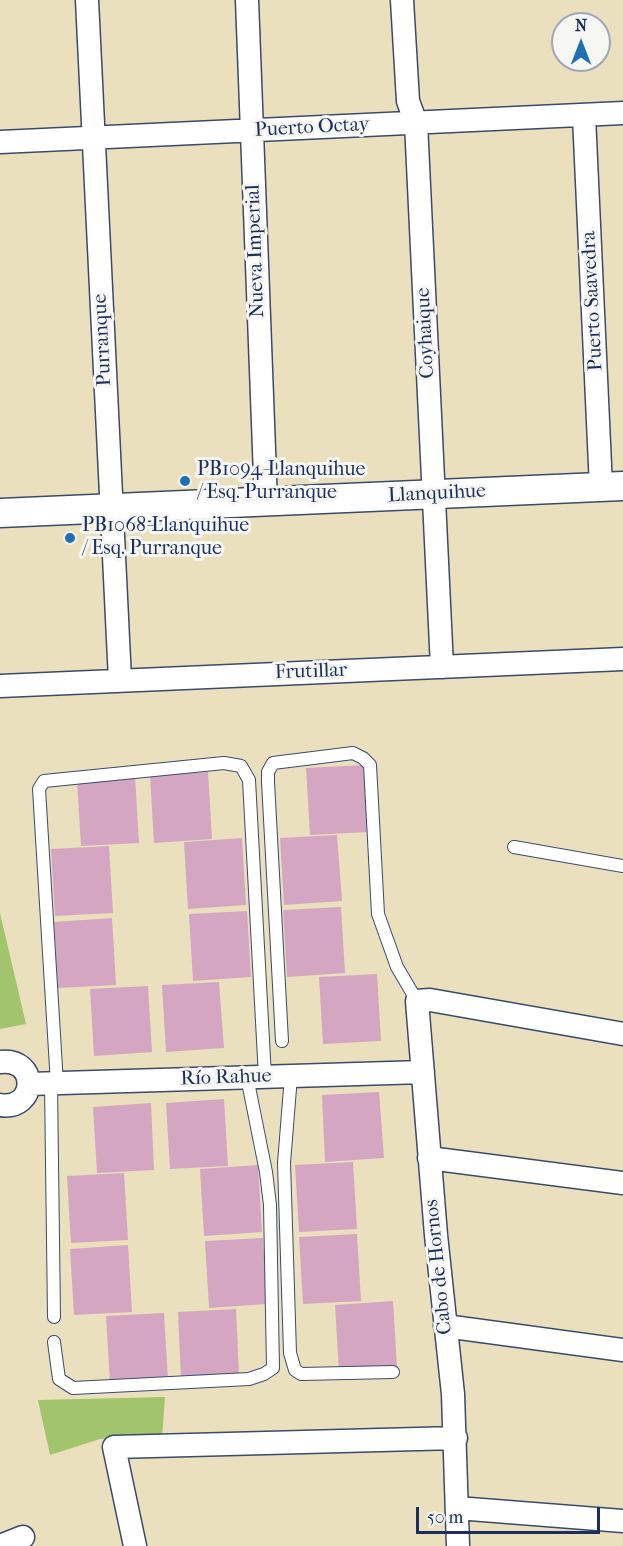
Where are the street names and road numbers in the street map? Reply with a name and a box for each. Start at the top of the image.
street label: Puerto Octay [254,113,370,143]
street label: Nueva Imperial [242,184,270,318]
street label: Puerto Saavedra [577,230,609,372]
street label: Coyhaique [412,287,440,379]
street label: Purranque [89,293,117,387]
street label: Llanquihue [387,479,487,509]
street label: Frutillar [274,659,348,685]
street label: Río Rahue [180,1064,272,1092]
street label: Cabo de Hornos [420,1198,458,1336]

